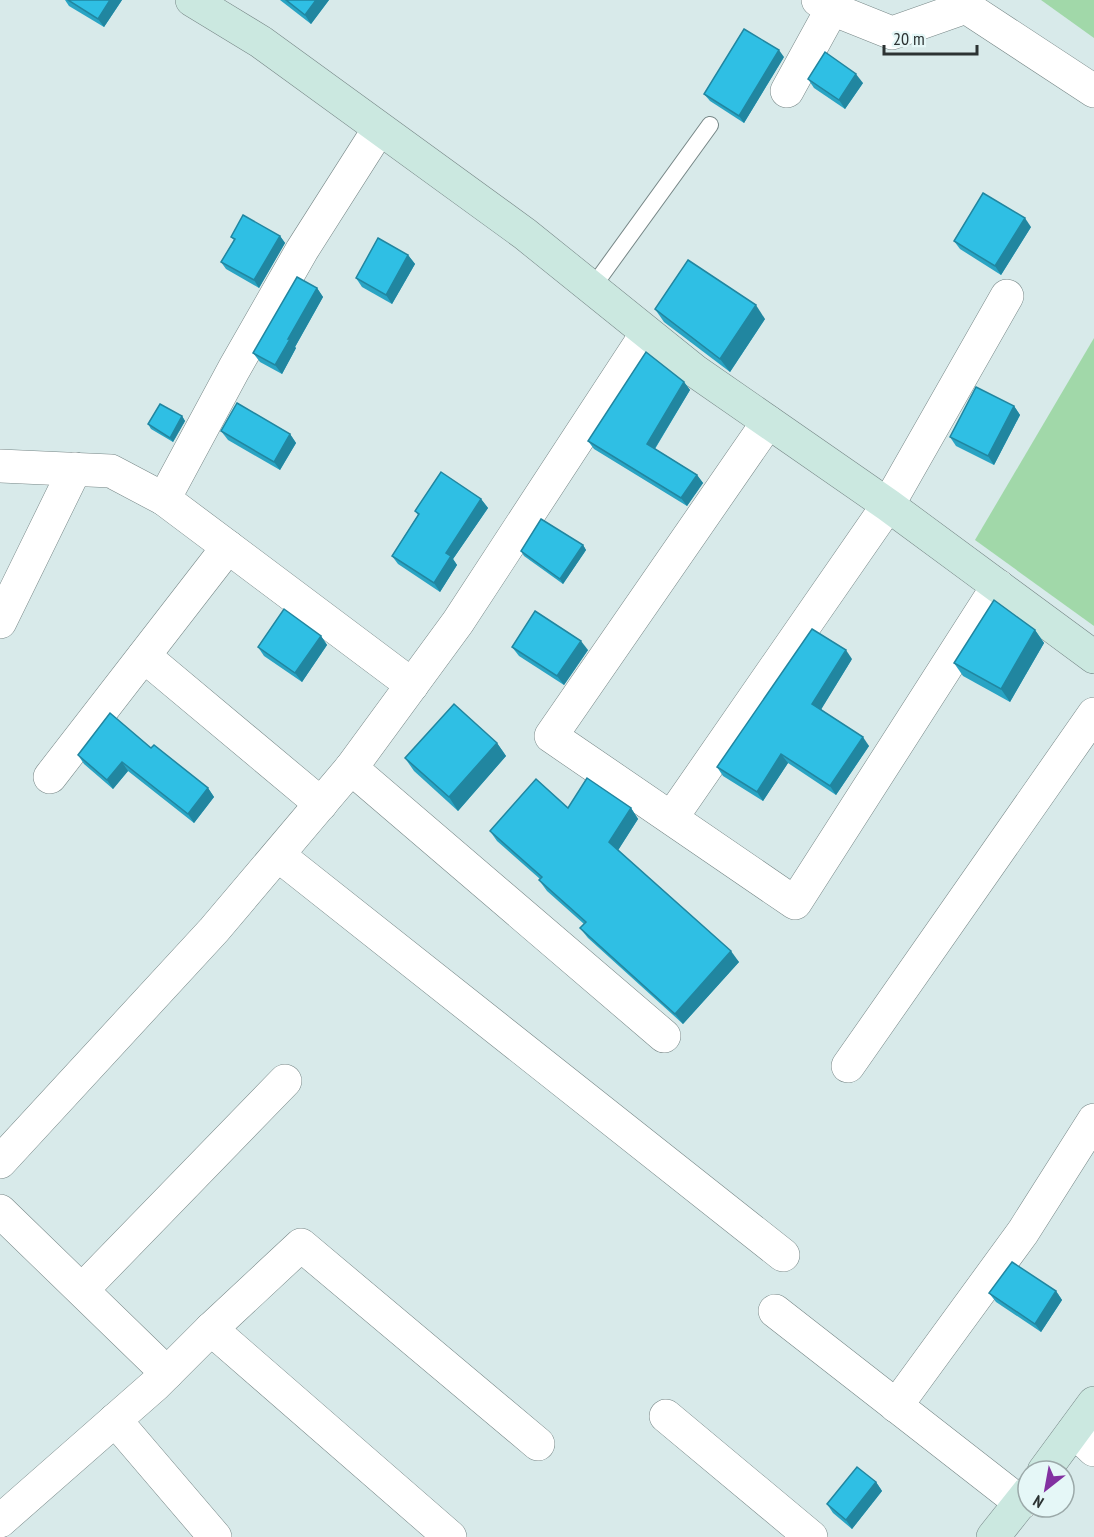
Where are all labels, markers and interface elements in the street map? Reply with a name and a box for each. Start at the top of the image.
scale bar [884,18,977,56]
text: 20 m [893,27,925,50]
north arrow [1016,1459,1076,1519]
text: N [1029,1491,1047,1513]

